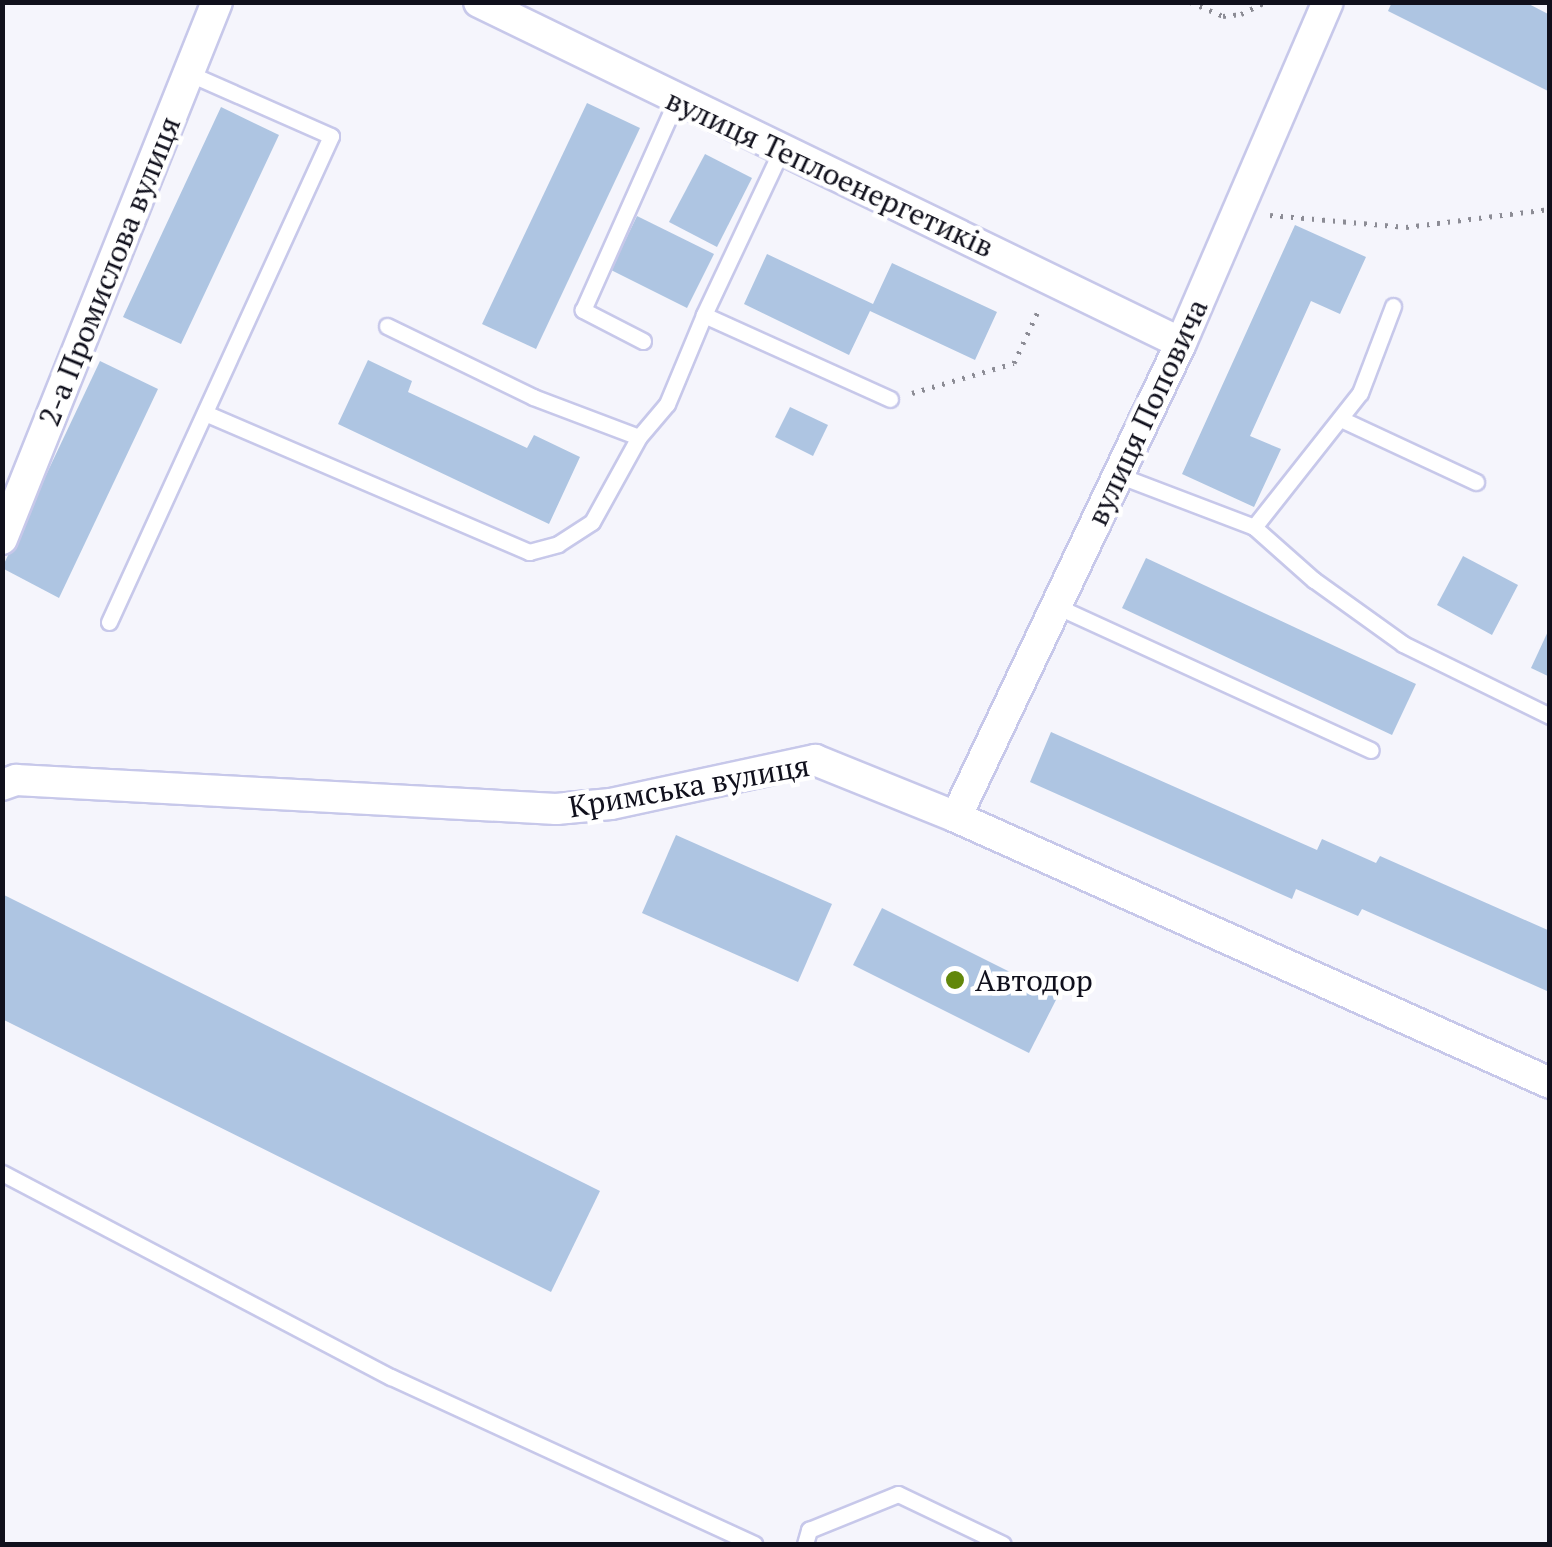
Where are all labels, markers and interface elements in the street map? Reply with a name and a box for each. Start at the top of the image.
street label: вулиця Теплоенергетиків [660,81,1000,265]
street label: 2-а Промислова вулиця [30,111,188,431]
street label: вулиця Поповича [1079,293,1215,531]
street label: Кримська вулиця [566,747,812,825]
place label: Автодор [975,962,1093,998]
marker: Автодор [944,969,966,991]

